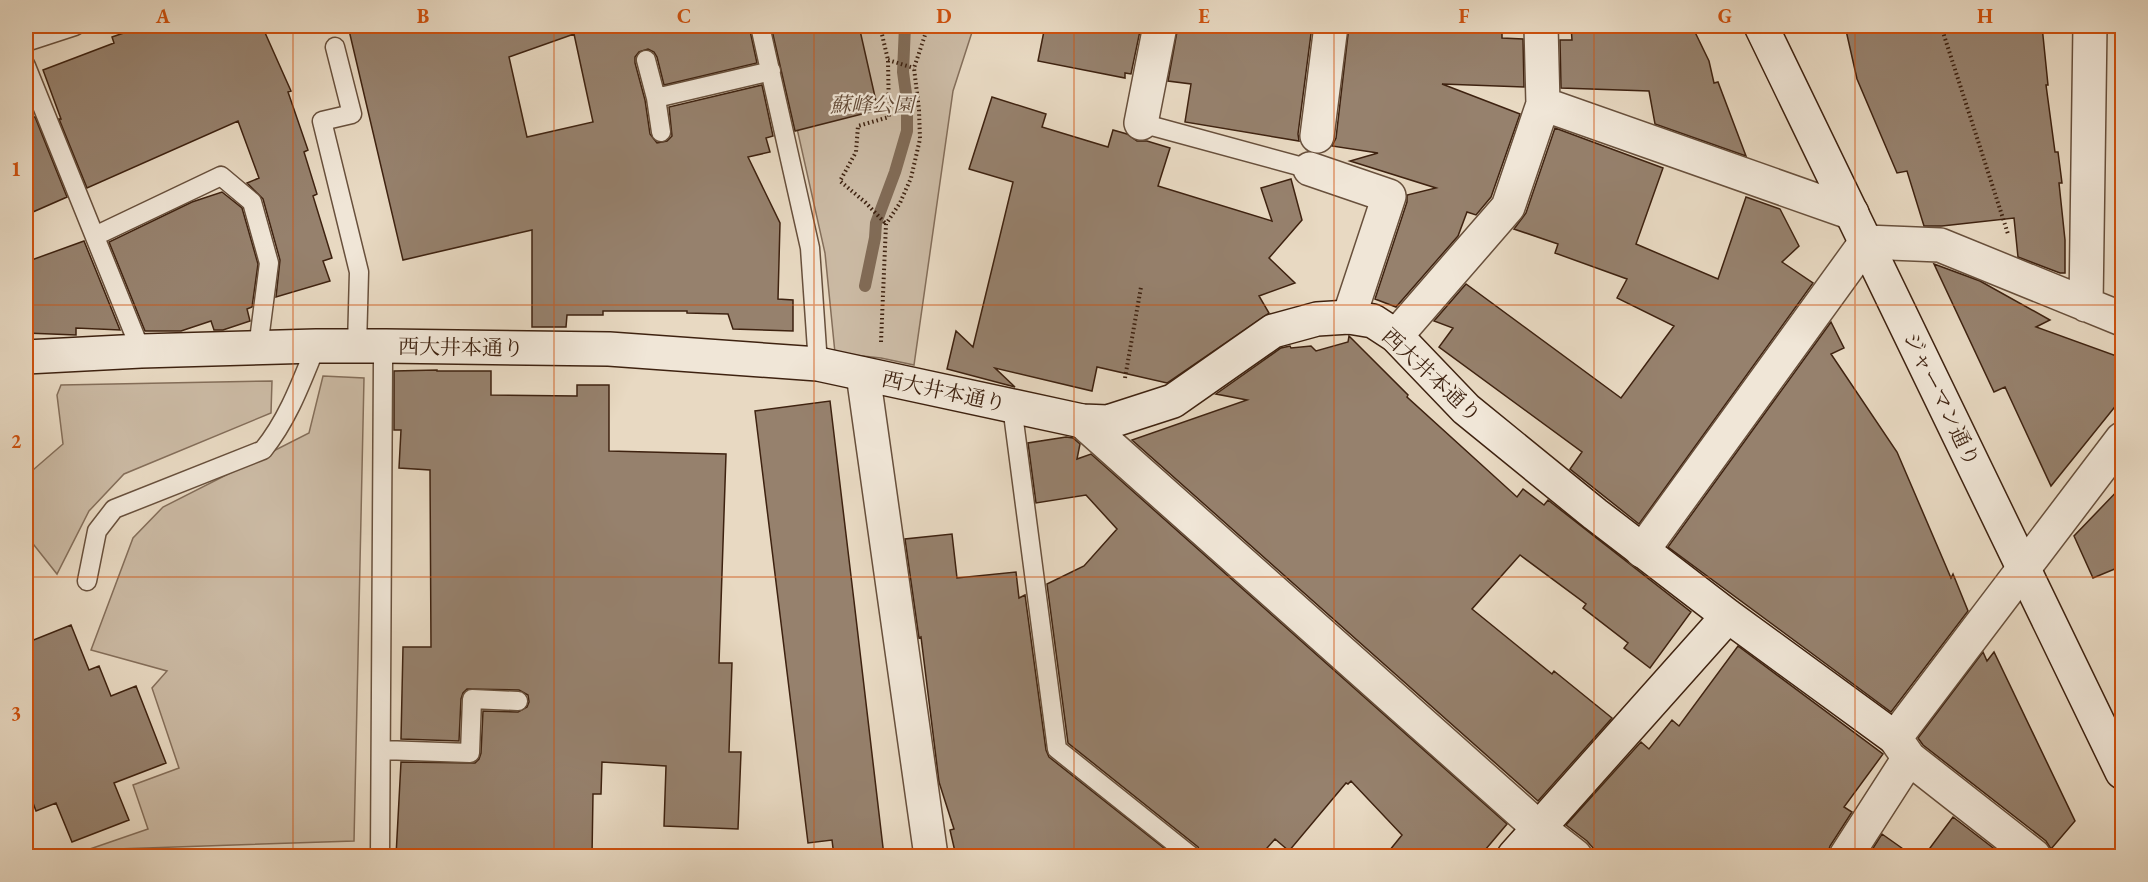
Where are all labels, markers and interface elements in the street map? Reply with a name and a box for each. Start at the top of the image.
text: A [155,3,171,29]
text: B [417,3,429,29]
text: C [677,3,691,29]
text: D [936,3,952,29]
text: E [1198,3,1210,29]
text: F [1459,3,1470,29]
text: G [1718,3,1732,29]
text: H [1977,3,1993,29]
park label: 蘇峰公園 [830,91,917,118]
text: 1 [11,156,21,182]
street label: 西大井本通り [1377,322,1487,428]
street label: ジャーマン通り [1898,327,1986,471]
street label: 西大井本通り [398,332,524,362]
street label: 西大井本通り [880,365,1008,417]
text: 2 [11,428,22,454]
text: 3 [11,700,21,726]

